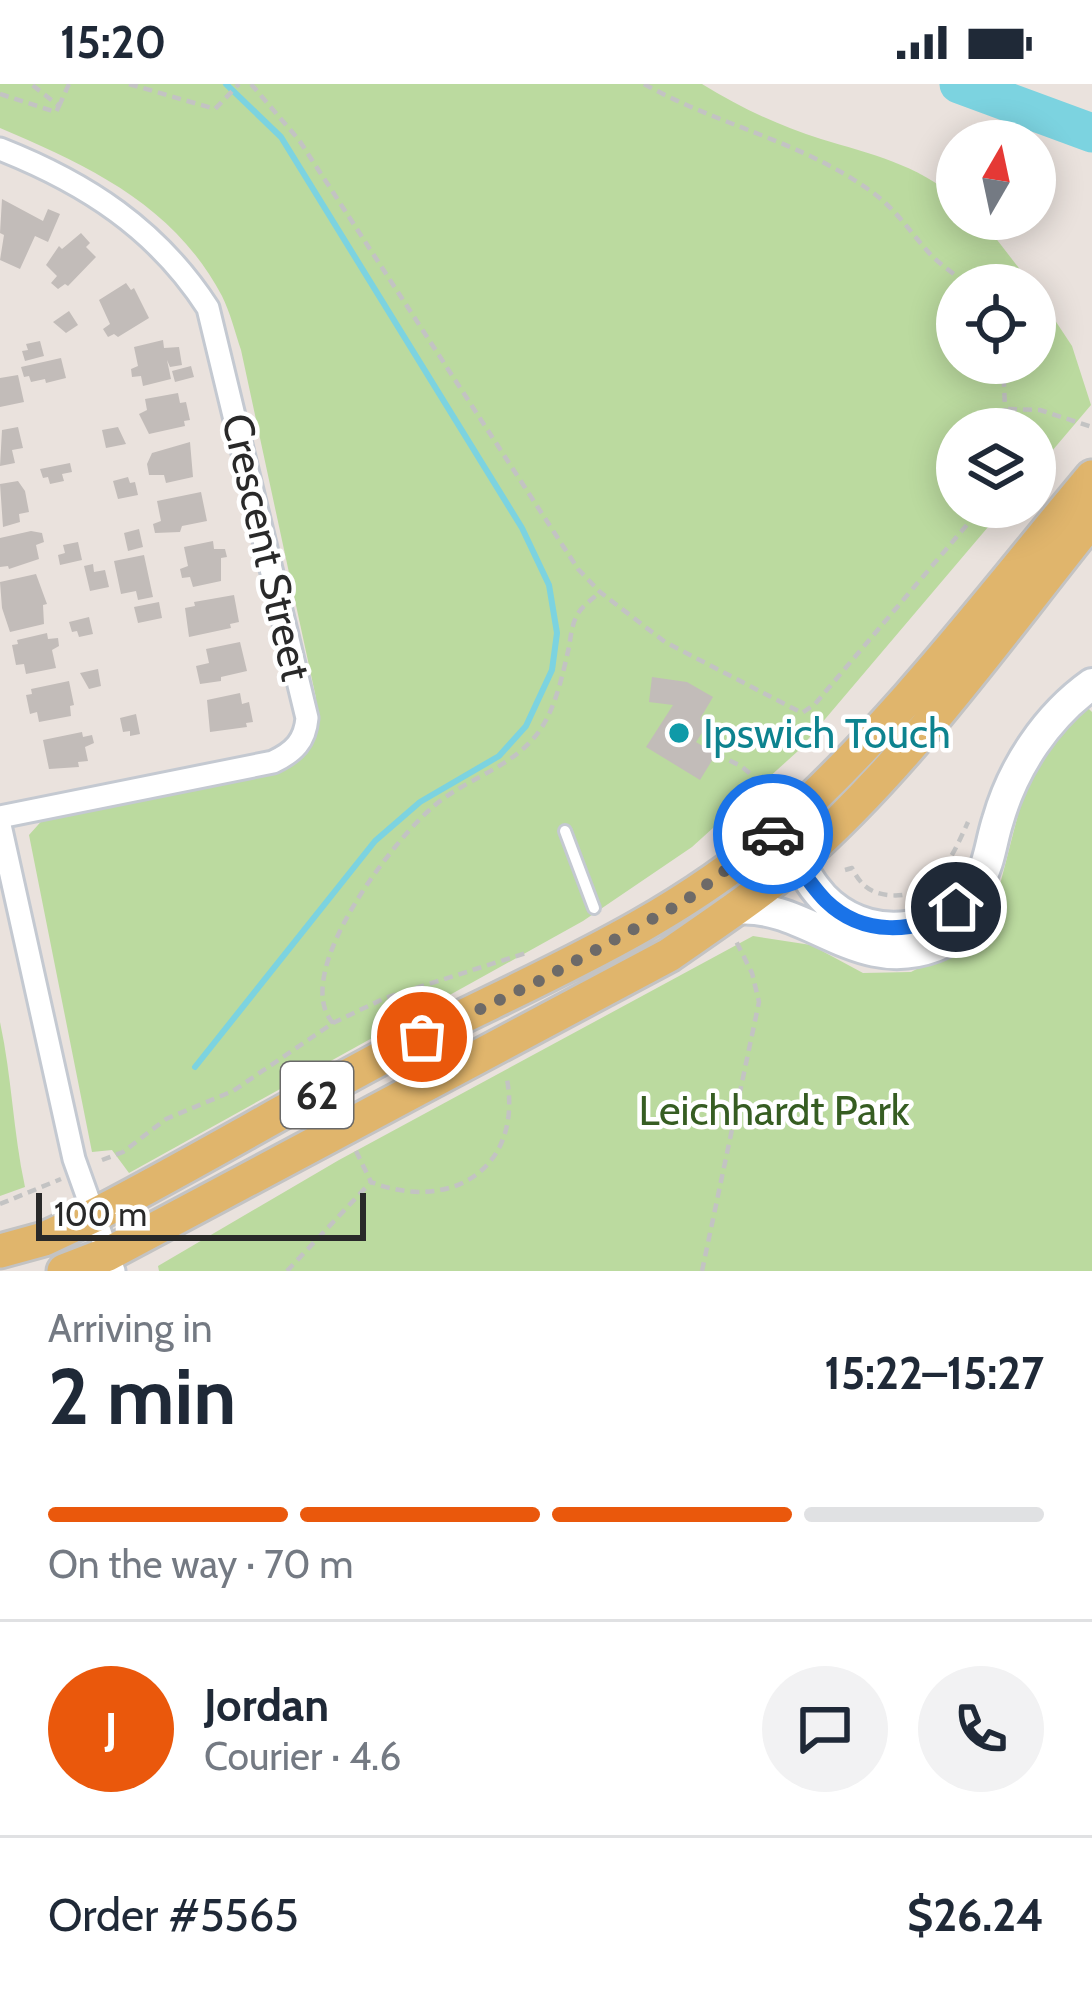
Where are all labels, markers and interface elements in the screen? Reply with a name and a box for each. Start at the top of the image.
text: 15:20 [60,15,166,69]
north arrow [936,120,1056,240]
map controls [936,120,1056,528]
button: locate [936,264,1056,384]
button: layers [936,408,1056,528]
street label: Crescent Street [211,409,323,685]
place label: Ipswich Touch [703,707,951,759]
marker: Ipswich Touch [666,720,692,746]
courier [713,774,833,894]
icon: car [740,801,806,867]
pin [905,856,1007,958]
icon: home [923,874,989,940]
pin [371,986,473,1088]
icon: bag [389,1004,455,1070]
road number: 62 [281,1062,353,1128]
park label: Leichhardt Park [638,1084,910,1136]
scale bar [36,1187,366,1240]
text: 100 m [54,1194,147,1234]
text: Arriving in [48,1304,212,1352]
text: 15:22–15:27 [824,1346,1044,1400]
text: 2 min [48,1349,236,1444]
text: On the way · 70 m [48,1540,353,1588]
button: chat [762,1666,888,1792]
button: phone [918,1666,1044,1792]
text: Jordan [204,1678,329,1732]
text: J [105,1702,117,1756]
text: Courier · 4.6 [204,1732,401,1780]
text: Order #5565 [48,1888,299,1942]
text: $26.24 [907,1888,1044,1942]

